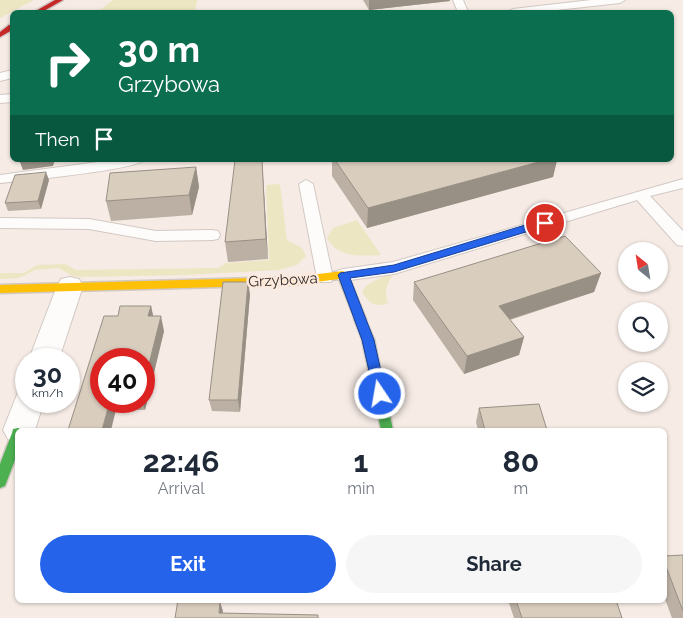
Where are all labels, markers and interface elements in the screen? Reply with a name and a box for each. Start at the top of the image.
text: 30 m [118,29,200,70]
icon: right [35,30,100,95]
text: Grzybowa [118,71,220,97]
icon: arrive [90,125,118,153]
text: Then [35,128,80,150]
pin [524,202,566,244]
icon: arrive [531,209,559,237]
north arrow [618,242,668,292]
map controls [618,242,668,412]
street label: Grzybowa [248,269,318,291]
button: search [618,302,668,352]
speed limit sign: 40 [90,348,155,413]
text: 30 [33,359,62,389]
button: layers [618,362,668,412]
position arrow [353,367,405,419]
text: km/h [32,386,63,400]
text: 22:46 [143,444,219,479]
text: 1 [354,444,368,479]
text: 80 [503,444,539,479]
text: Arrival [158,479,205,498]
text: min [347,479,375,498]
text: m [514,479,528,498]
button: Exit [40,535,336,593]
button: Share [346,535,642,593]

